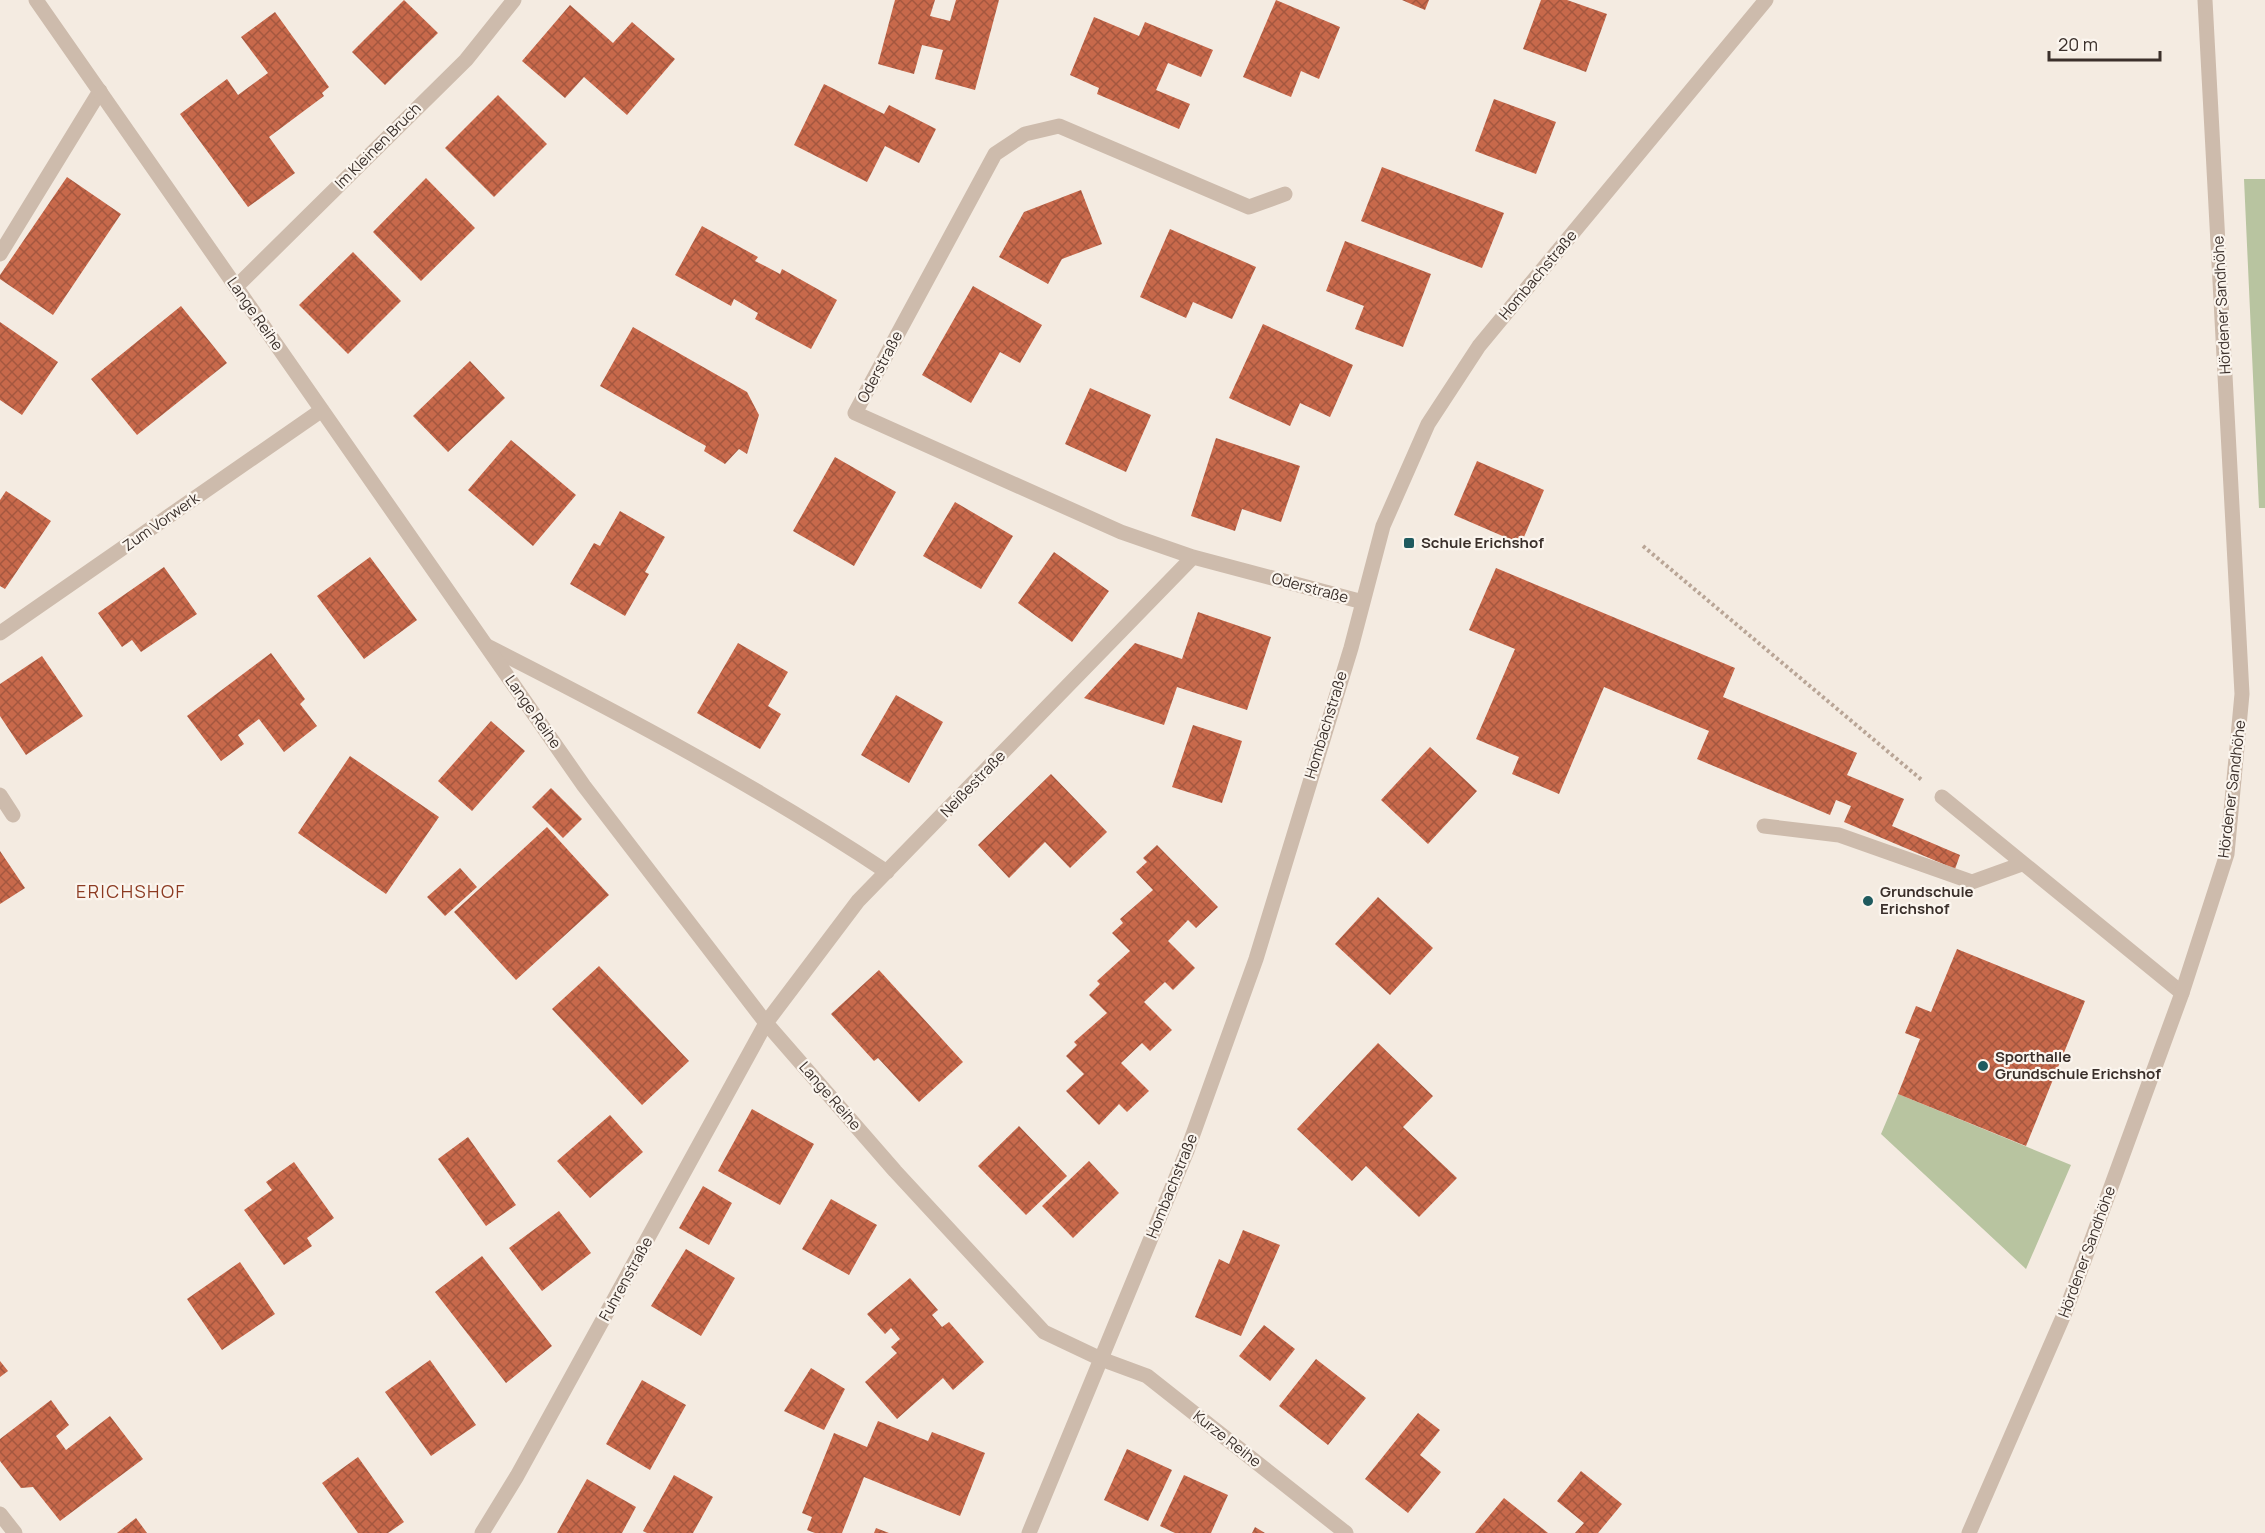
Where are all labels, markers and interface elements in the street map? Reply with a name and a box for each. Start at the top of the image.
scale bar [2049,24,2160,62]
text: 20 m [2058,32,2098,56]
street label: Im Kleinen Bruch [330,98,425,193]
street label: Hombachstraße [1494,225,1582,324]
street label: Hördener Sandhöhe [2207,235,2236,375]
street label: Lange Reihe [222,273,289,355]
street label: Oderstraße [852,327,907,406]
street label: Zum Vorwerk [118,487,204,556]
place label: Schule Erichshof [1421,532,1544,553]
marker: Schule Erichshof [1402,536,1416,550]
street label: Oderstraße [1269,567,1351,608]
street label: Hombachstraße [1299,668,1352,781]
street label: Lange Reihe [500,671,567,753]
street label: Hördener Sandhöhe [2213,719,2250,859]
street label: Neißestraße [935,745,1010,822]
district label: ERICHSHOF [76,879,186,903]
place label: Grundschule Erichshof [1880,881,1974,919]
marker: Grundschule Erichshof [1861,894,1875,908]
place label: Sporthalle Grundschule Erichshof [1995,1046,2161,1084]
street label: Lange Reihe [795,1057,866,1135]
marker: Sporthalle Grundschule Erichshof [1976,1059,1990,1073]
street label: Hombachstraße [1141,1130,1202,1241]
street label: Hördener Sandhöhe [2053,1183,2120,1321]
street label: Fuhrenstraße [594,1233,657,1325]
street label: Kurze Reihe [1189,1405,1266,1472]

